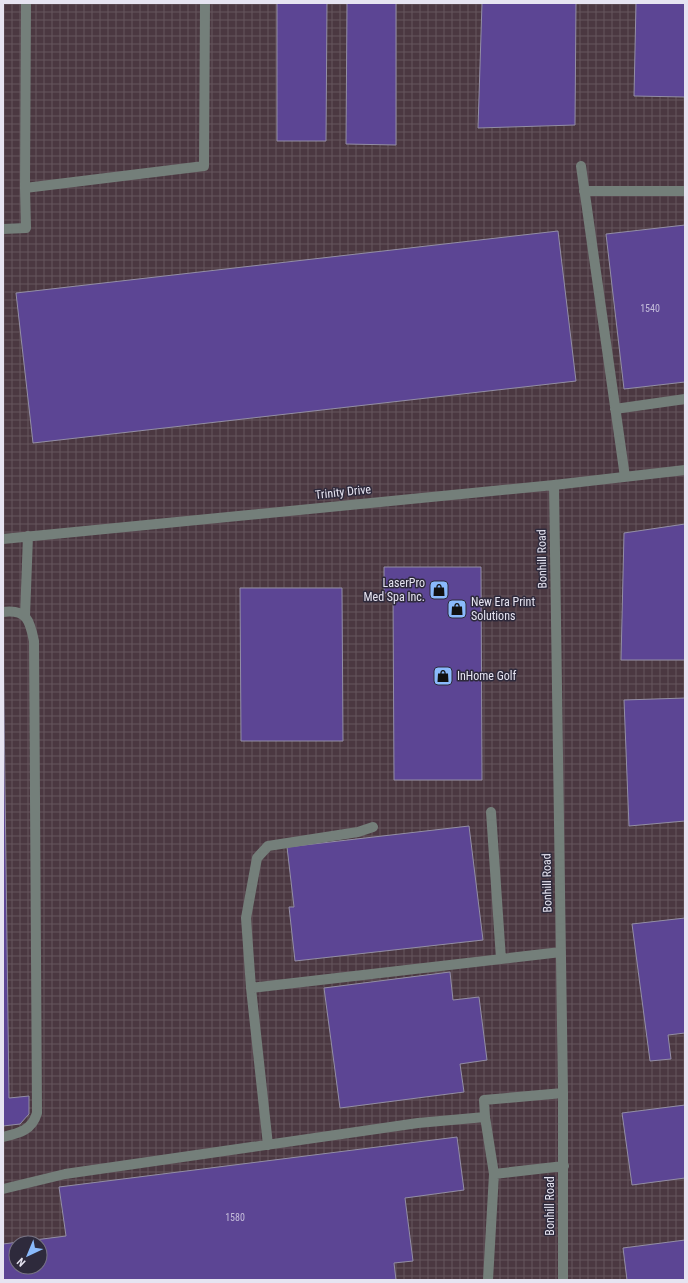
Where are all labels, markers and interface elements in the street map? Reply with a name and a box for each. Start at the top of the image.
house number: 1540 [640,303,660,314]
street label: Trinity Drive [314,482,372,502]
street label: Bonhill Road [534,529,550,589]
place label: LaserPro Med Spa Inc. [363,576,425,604]
shop icon: LaserPro Med Spa Inc. [428,579,450,601]
place label: New Era Print Solutions [471,595,535,623]
shop icon: New Era Print Solutions [446,598,468,620]
shop icon: InHome Golf [432,665,454,687]
place label: InHome Golf [457,669,517,683]
street label: Bonhill Road [539,853,555,913]
street label: Bonhill Road [543,1176,557,1236]
house number: 1580 [225,1212,245,1223]
north arrow [8,1235,48,1275]
text: N [14,1255,28,1269]

